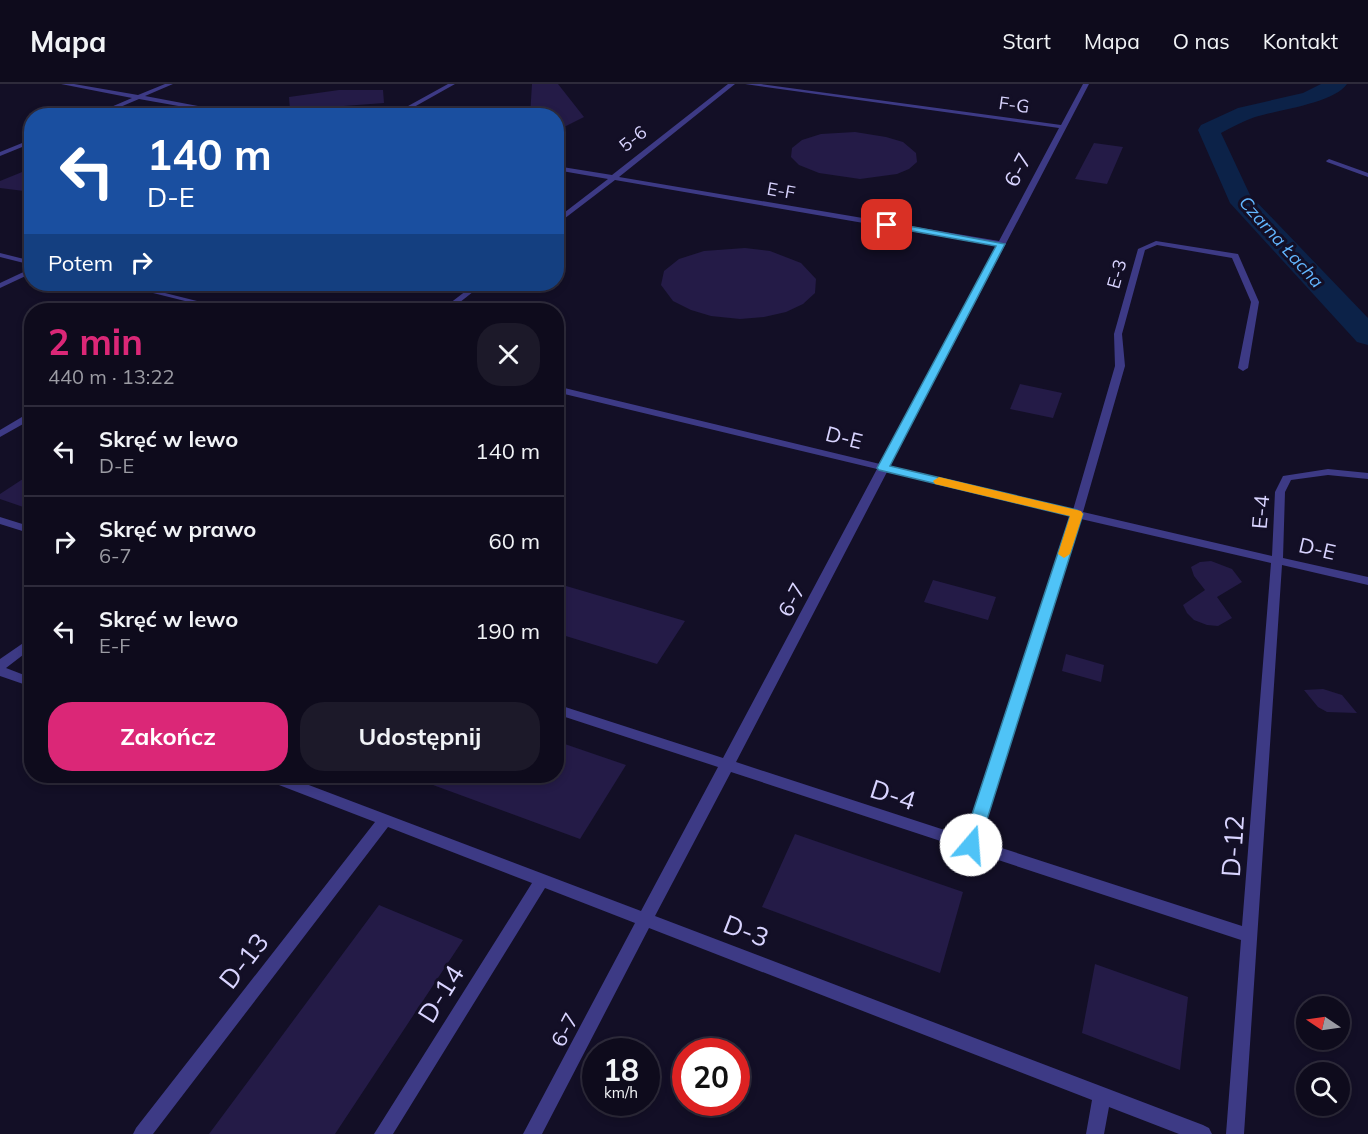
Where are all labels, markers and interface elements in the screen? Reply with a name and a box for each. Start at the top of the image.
text: Mapa [30,24,106,59]
text: Start [1002,28,1051,54]
text: Mapa [1084,28,1140,54]
text: O nas [1173,28,1230,54]
text: Kontakt [1263,28,1338,54]
street label: F-G [997,91,1031,118]
street label: 5-6 [614,121,651,157]
text: 140 m [147,128,272,181]
icon: left [48,132,126,210]
street label: 6-7 [998,148,1037,191]
street label: E-F [765,177,797,204]
text: D-E [147,180,195,214]
water label: Czarna Łacha [1234,191,1329,292]
pin [861,199,912,250]
icon: arrive [870,208,903,241]
icon: right [125,246,158,279]
text: Potem [48,249,113,277]
street label: E-3 [1101,257,1132,291]
text: 2 min [48,319,143,364]
button: close [477,323,540,386]
text: 440 m · 13:22 [48,364,174,389]
street label: D-E [823,420,865,454]
text: Skręć w lewo [99,425,238,453]
icon: left [48,435,81,468]
text: 140 m [475,437,540,465]
text: D-E [99,453,134,478]
street label: E-4 [1246,493,1274,530]
text: Skręć w prawo [99,515,256,543]
icon: right [48,525,81,558]
text: 60 m [489,527,540,555]
street label: D-E [1296,531,1338,565]
text: 6-7 [99,543,132,568]
street label: 6-7 [772,578,811,621]
text: Skręć w lewo [99,605,238,633]
icon: left [48,615,81,648]
text: 190 m [475,617,540,645]
text: E-F [99,633,131,658]
button: Zakończ [48,702,288,771]
button: Udostępnij [300,702,540,771]
street label: D-4 [866,772,920,817]
position arrow [939,813,1003,877]
street label: D-12 [1214,814,1251,878]
street label: D-3 [719,907,774,954]
street label: D-13 [212,926,276,995]
street label: D-14 [410,959,471,1029]
north arrow [1296,996,1350,1050]
map controls [1296,996,1350,1116]
street label: 6-7 [545,1008,584,1051]
speed limit sign: 20 [672,1038,750,1116]
text: 18 [603,1051,639,1089]
button: search [1296,1062,1350,1116]
text: km/h [604,1083,638,1102]

